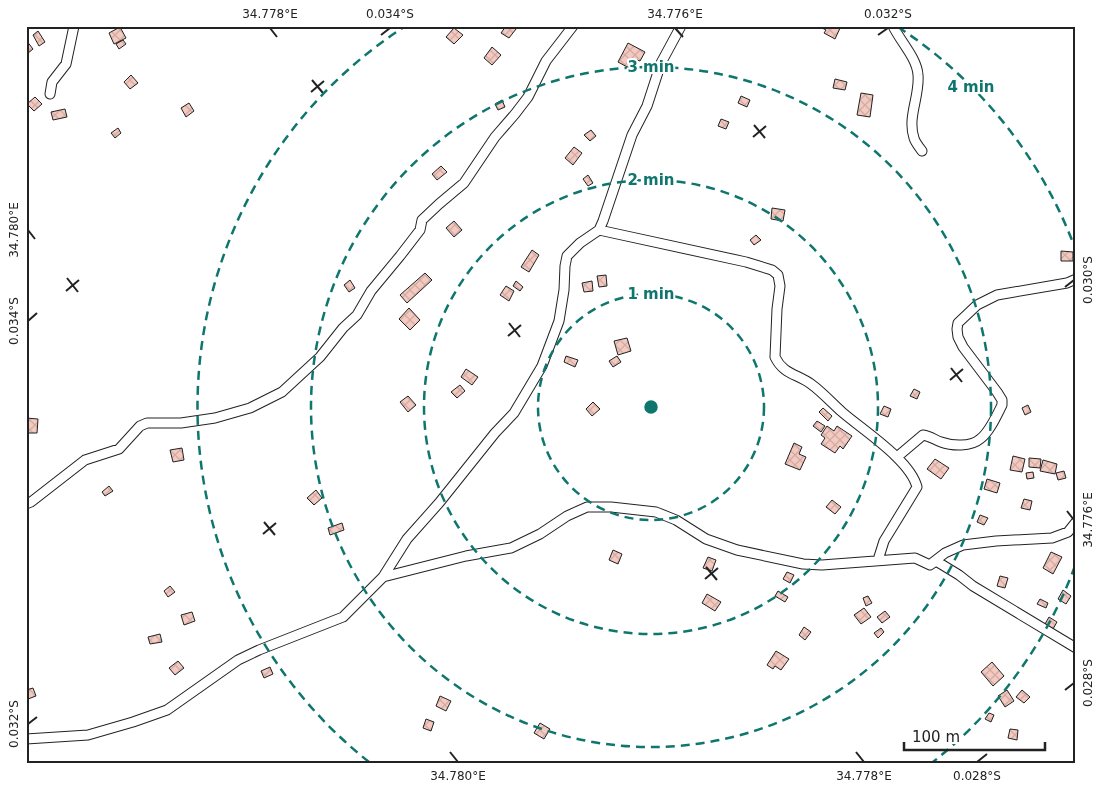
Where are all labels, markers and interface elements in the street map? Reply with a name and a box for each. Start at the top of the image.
text: 34.778°E [242,7,298,21]
text: 0.034°S [366,7,414,21]
text: 34.776°E [647,7,703,21]
text: 0.032°S [864,7,912,21]
text: 3 min [627,58,675,76]
text: 4 min [947,78,995,96]
text: 2 min [627,171,675,189]
text: 34.780°E [7,202,21,258]
text: 0.030°S [1081,256,1095,304]
text: 1 min [627,285,675,303]
text: 0.034°S [7,297,21,345]
centre of rings [642,398,660,416]
text: 34.776°E [1081,492,1095,548]
text: 0.028°S [1081,659,1095,707]
text: 0.032°S [7,700,21,748]
scale bar [904,719,1046,751]
text: 100 m [912,728,960,746]
text: 34.780°E [430,769,486,783]
text: 34.778°E [836,769,892,783]
text: 0.028°S [953,769,1001,783]

